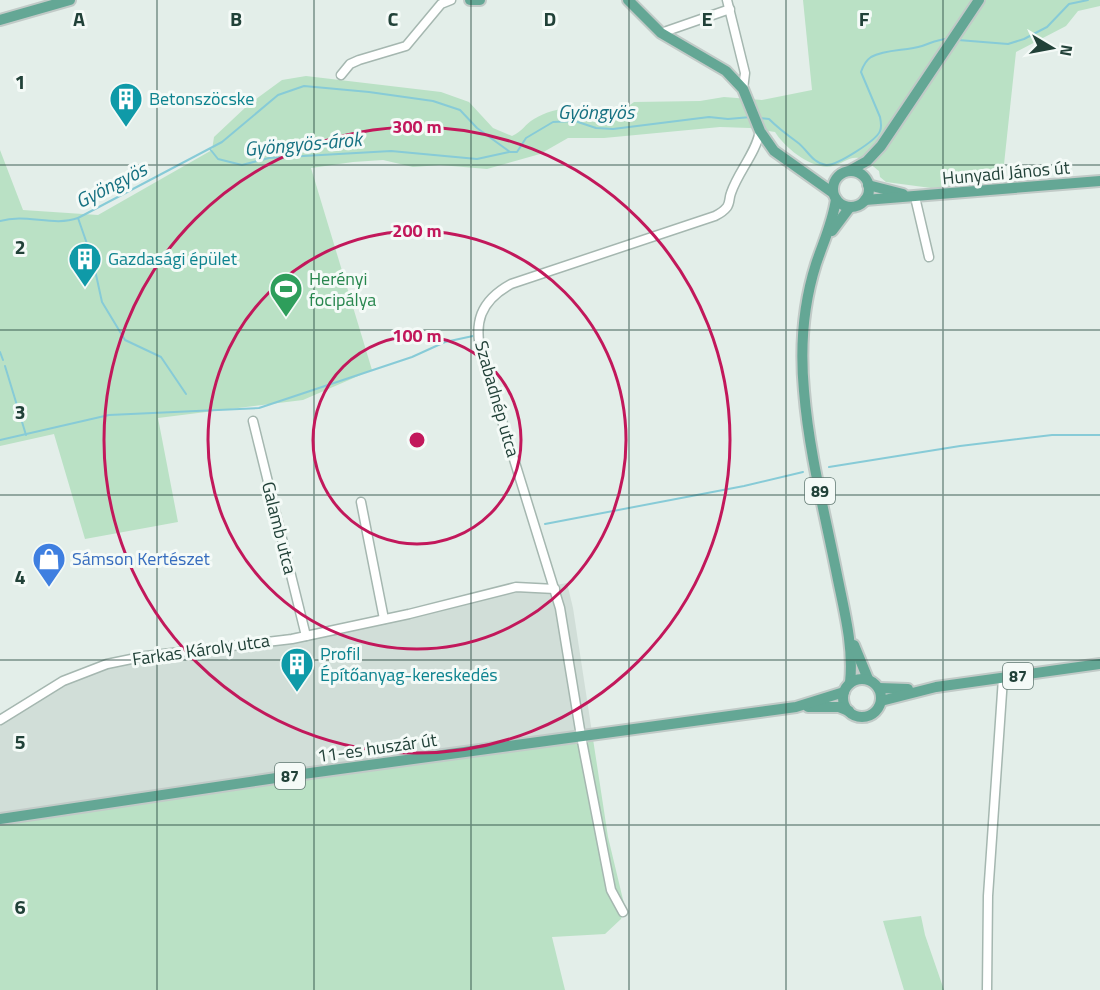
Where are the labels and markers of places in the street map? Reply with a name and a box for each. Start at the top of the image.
building icon: Betonszöcske [108,81,144,128]
place label: Betonszöcske [149,85,254,112]
building icon: Gazdasági épület [67,241,103,288]
place label: Gazdasági épület [108,245,238,272]
place label: Herényi focipálya [309,265,376,313]
sports icon: Herényi focipálya [268,271,304,318]
centre of rings [407,430,427,450]
shop icon: Sámson Kertészet [31,541,67,588]
place label: Sámson Kertészet [72,545,211,572]
place label: Profil Építőanyag-kereskedés [320,640,498,688]
building icon: Profil Építőanyag-kereskedés [279,646,315,693]

